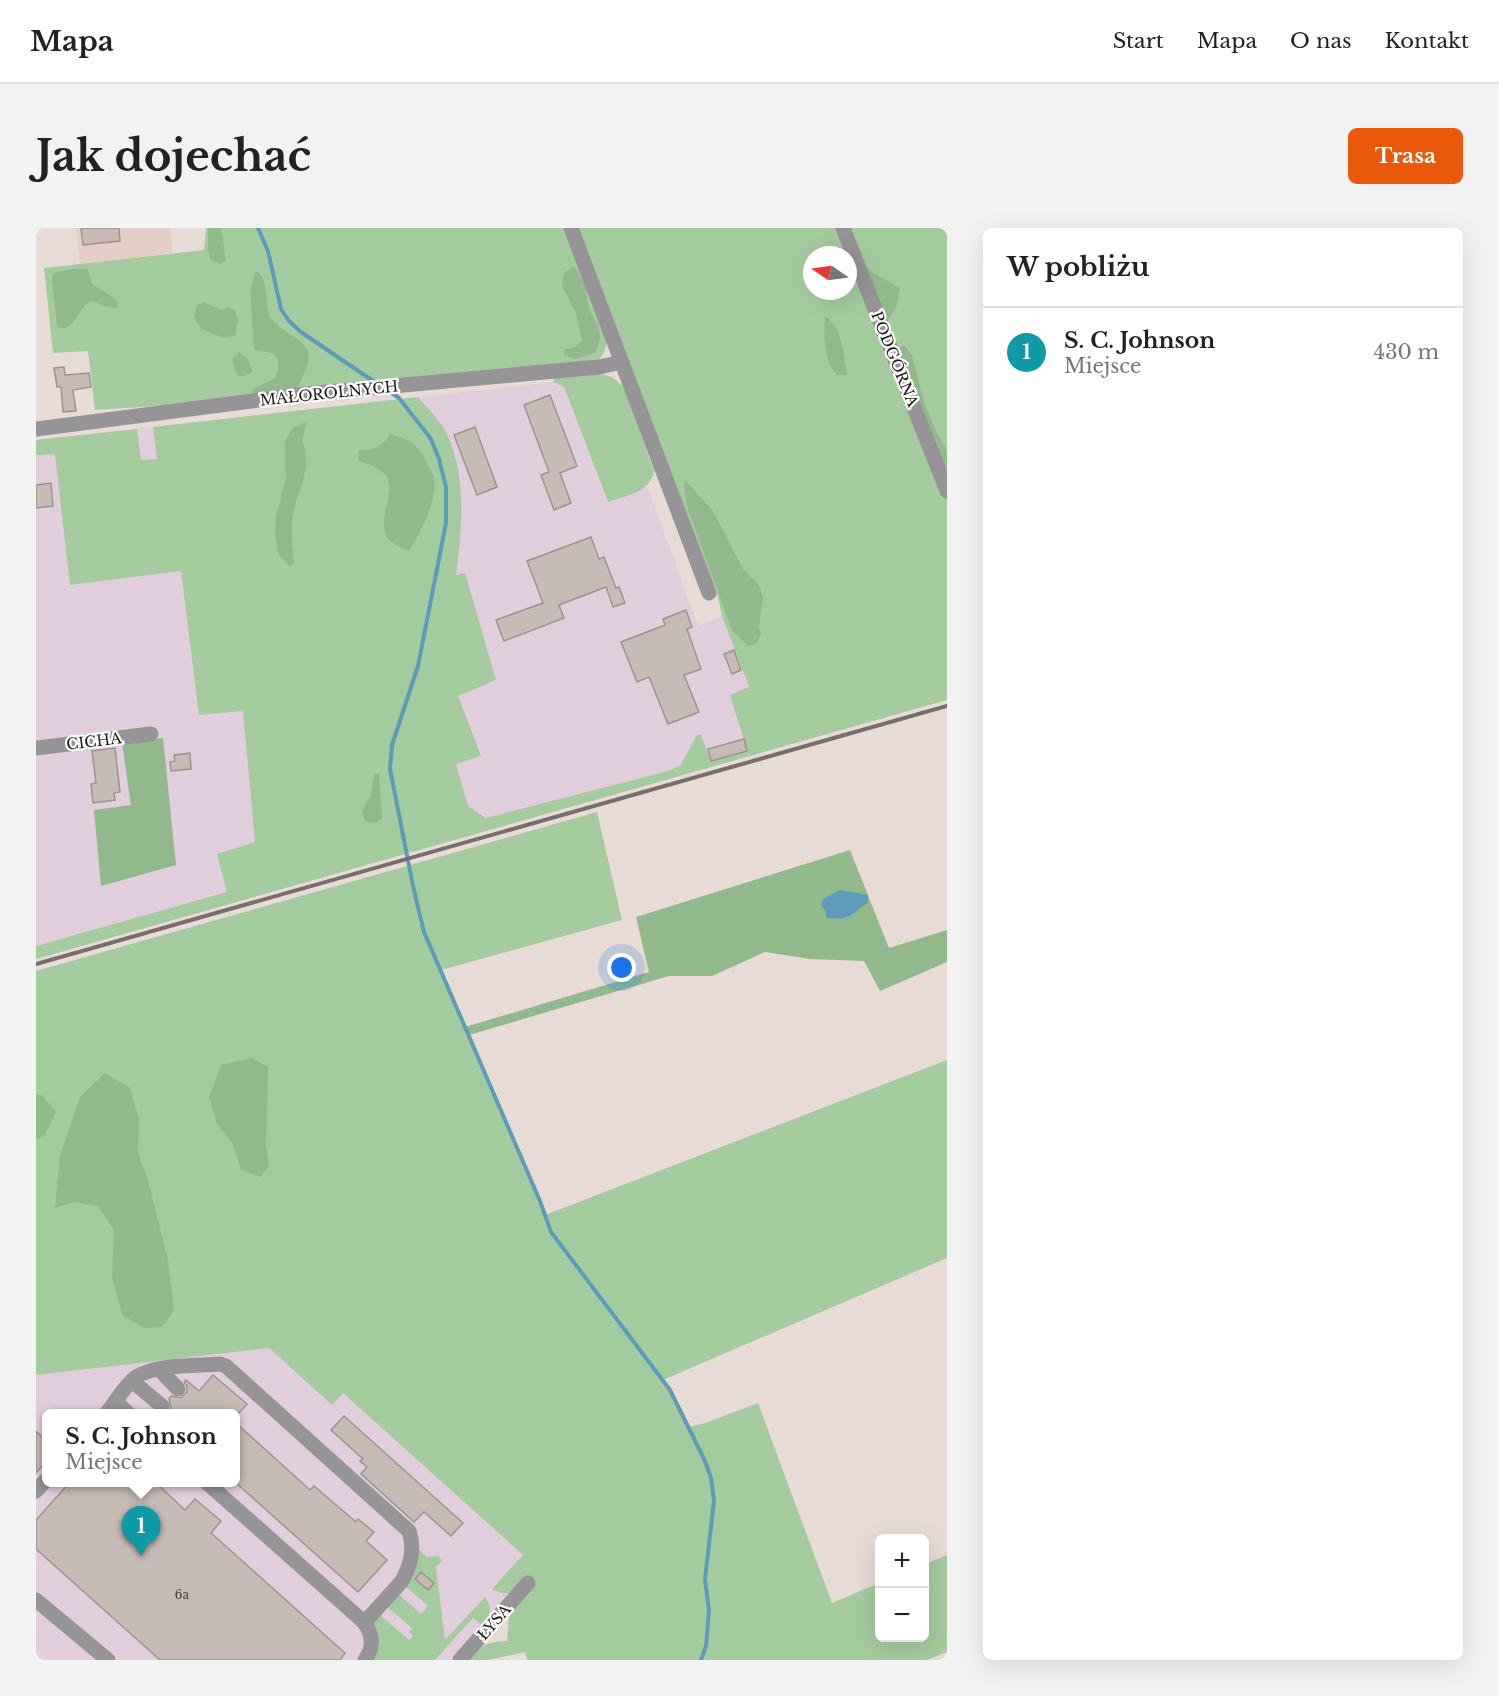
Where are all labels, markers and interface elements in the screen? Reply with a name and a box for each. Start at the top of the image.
text: Mapa [30,24,114,59]
text: Start [1113,28,1164,54]
text: Mapa [1197,28,1257,54]
text: O nas [1290,28,1352,54]
text: Kontakt [1385,28,1469,54]
button: Trasa [1348,128,1463,184]
text: Jak dojechać [36,130,311,182]
north arrow [803,246,857,300]
text: W pobliżu [1007,251,1149,283]
street label: PODGÓRNA [867,308,923,410]
text: S. C. Johnson [1064,327,1215,354]
text: 1 [1022,340,1031,364]
text: 430 m [1374,340,1439,364]
text: Miejsce [1064,354,1141,378]
street label: MAŁOROLNYCH [259,376,399,410]
street label: CICHA [65,728,123,754]
your location [607,953,636,982]
popup [42,1409,240,1487]
text: S. C. Johnson [65,1423,217,1450]
text: Miejsce [65,1450,143,1474]
pin: 1 [122,1506,160,1556]
map controls [875,1534,929,1642]
button: + [875,1534,929,1588]
house number: 6a [175,1587,190,1602]
button: − [875,1588,929,1642]
street label: ŁYSA [473,1600,515,1644]

